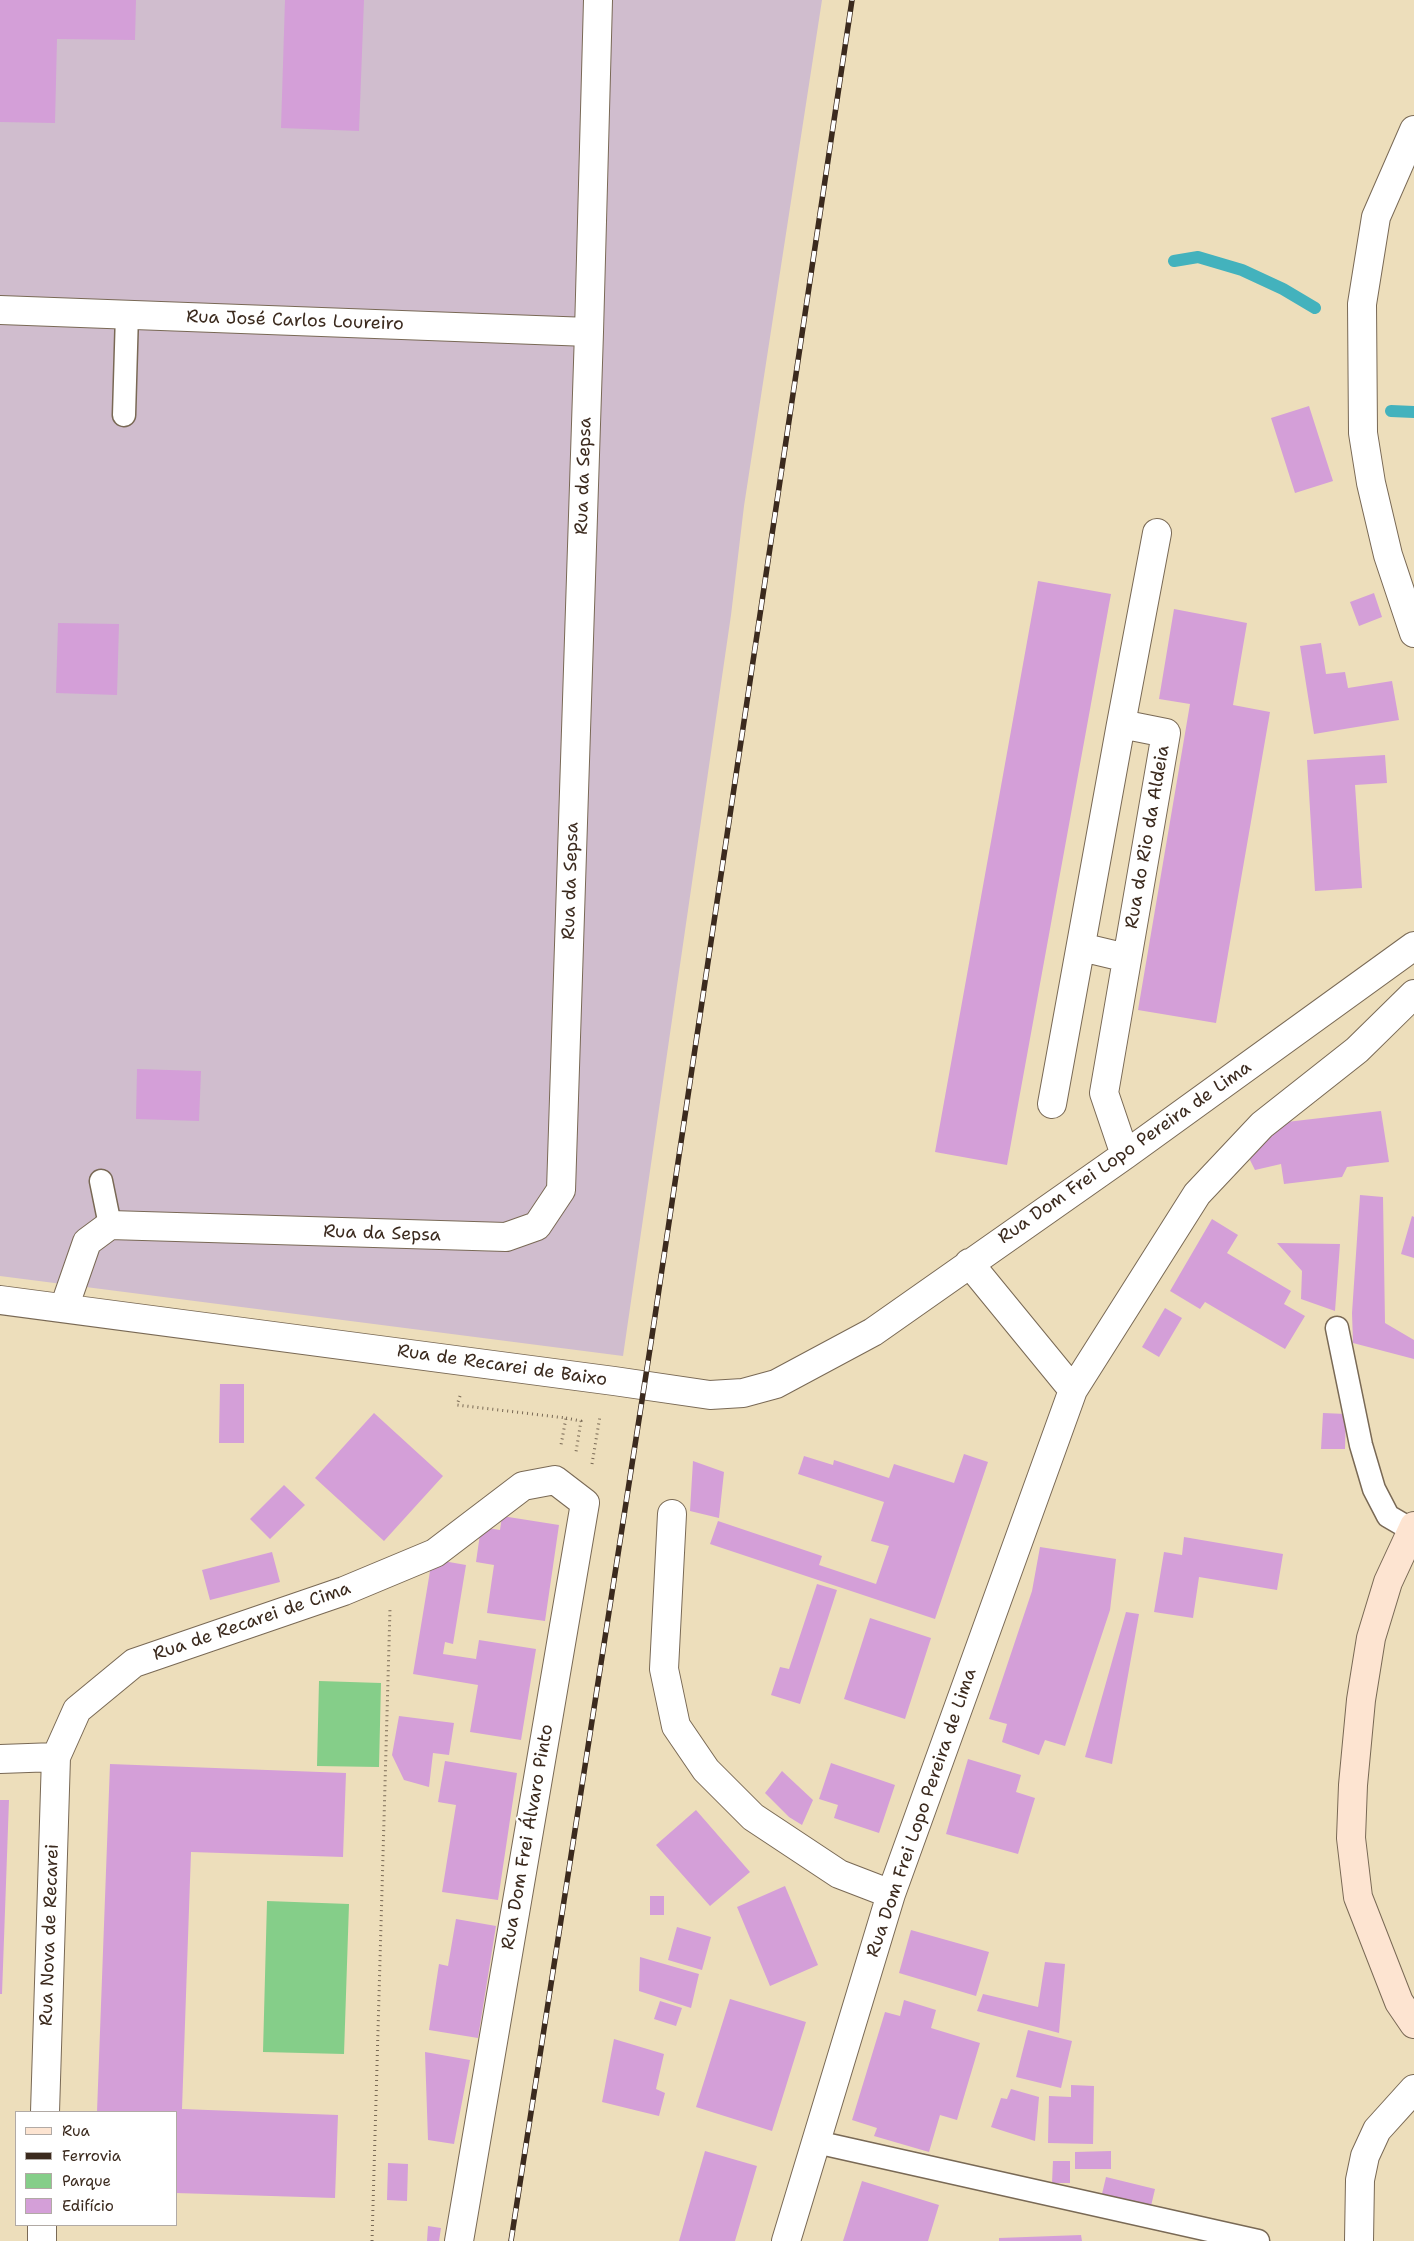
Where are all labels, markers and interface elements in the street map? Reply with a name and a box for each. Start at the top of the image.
street label: Rua José Carlos Loureiro [186,306,404,336]
street label: Rua da Sepsa [571,417,597,535]
street label: Rua do Rio da Aldeia [1121,743,1175,931]
street label: Rua da Sepsa [558,822,584,940]
street label: Rua Dom Frei Lopo Pereira de Lima [994,1057,1256,1249]
street label: Rua da Sepsa [323,1221,441,1247]
street label: Rua de Recarei de Baixo [396,1341,608,1391]
street label: Rua de Recarei de Cima [150,1578,354,1666]
street label: Rua Dom Frei Lopo Pereira de Lima [862,1666,982,1960]
street label: Rua Dom Frei Álvaro Pinto [497,1722,559,1952]
street label: Rua Nova de Recarei [36,1844,64,2026]
legend [15,2111,178,2226]
text: Rua [62,2121,90,2141]
text: Ferrovia [62,2146,121,2166]
text: Parque [62,2171,111,2191]
text: Edifício [62,2196,114,2216]

